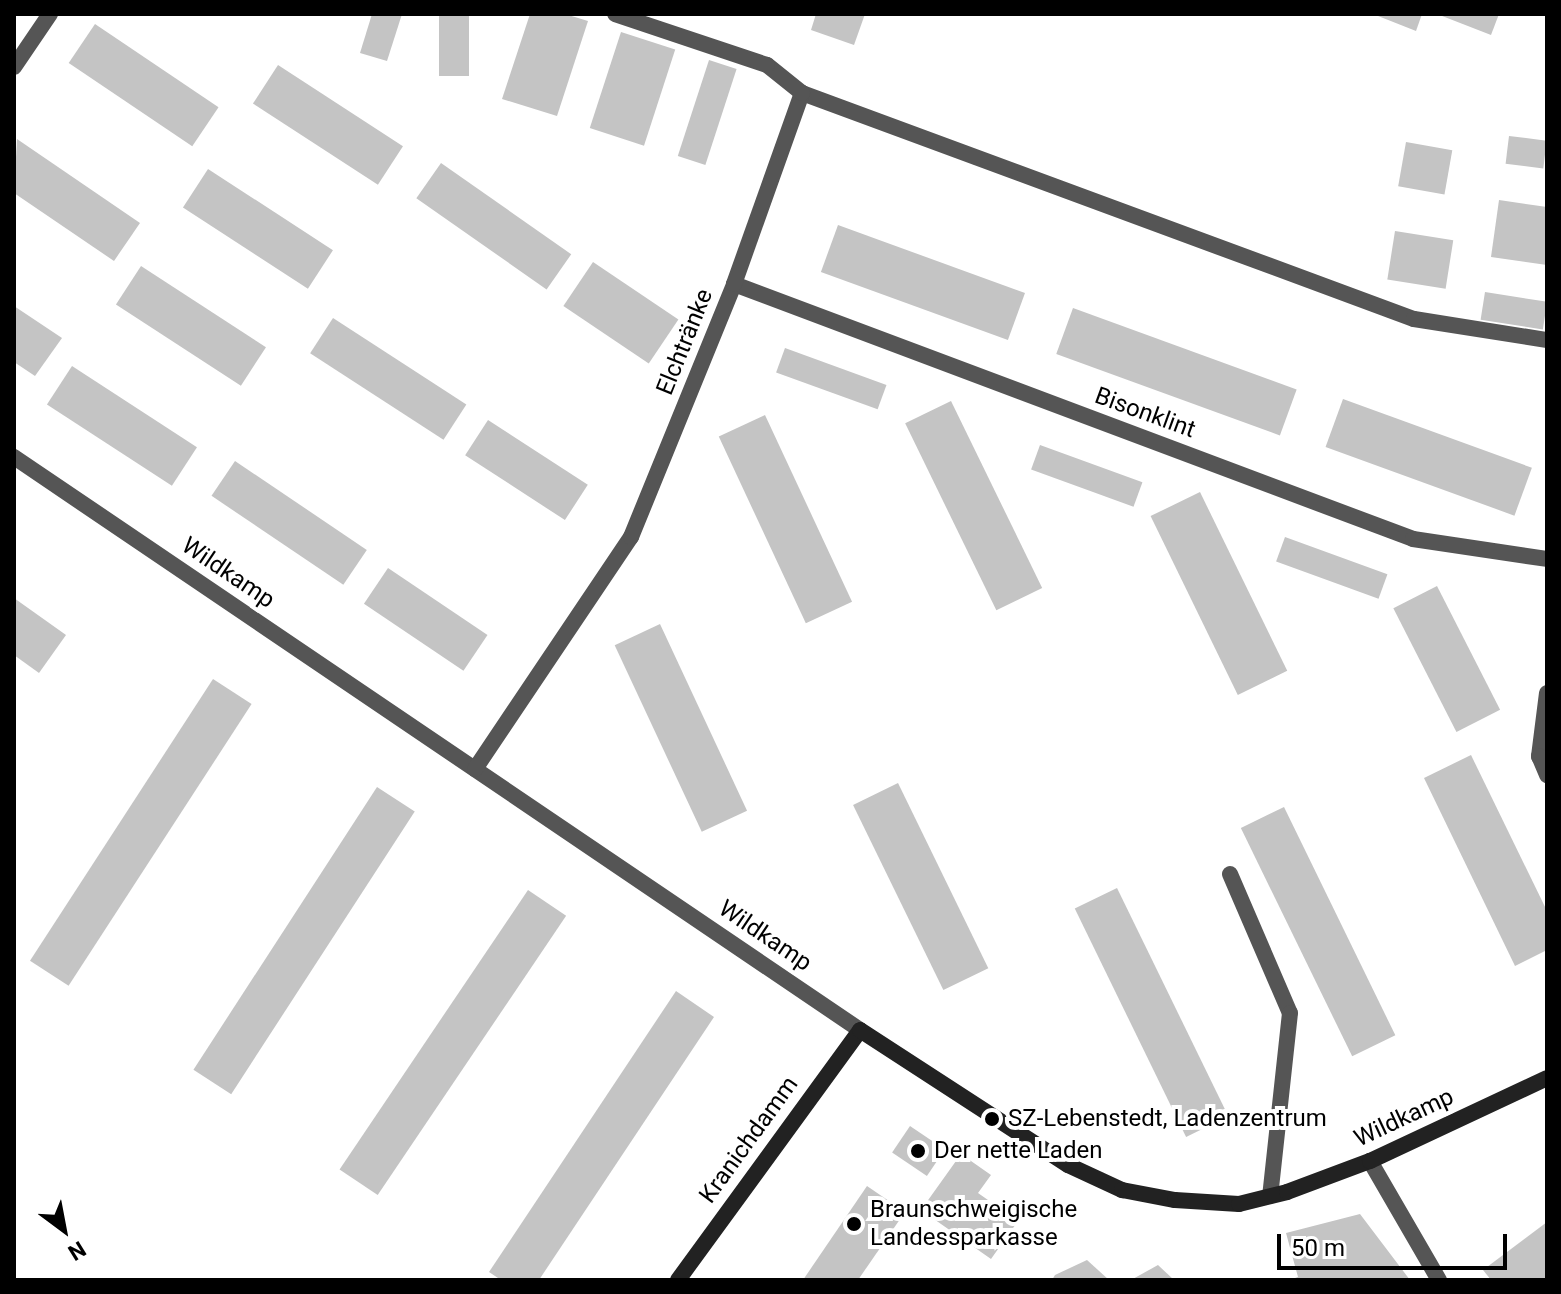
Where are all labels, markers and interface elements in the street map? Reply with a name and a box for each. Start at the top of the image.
street label: Elchtränke [651,285,719,399]
street label: Bisonklint [1091,382,1199,444]
street label: Wildkamp [176,531,280,615]
street label: Wildkamp [713,894,817,978]
street label: Kranichdamm [693,1071,805,1209]
street label: Wildkamp [1350,1082,1458,1154]
place label: SZ-Lebenstedt, Ladenzentrum [1008,1105,1327,1133]
marker: SZ-Lebenstedt, Ladenzentrum [983,1110,1001,1128]
place label: Der nette Laden [934,1137,1102,1165]
marker: Der nette Laden [909,1142,927,1160]
north arrow [24,1190,104,1270]
place label: Braunschweigische Landessparkasse [870,1196,1077,1252]
marker: Braunschweigische Landessparkasse [845,1215,863,1233]
scale bar [1281,1218,1511,1268]
text: 50 m [1291,1234,1345,1262]
text: N [64,1236,90,1265]

